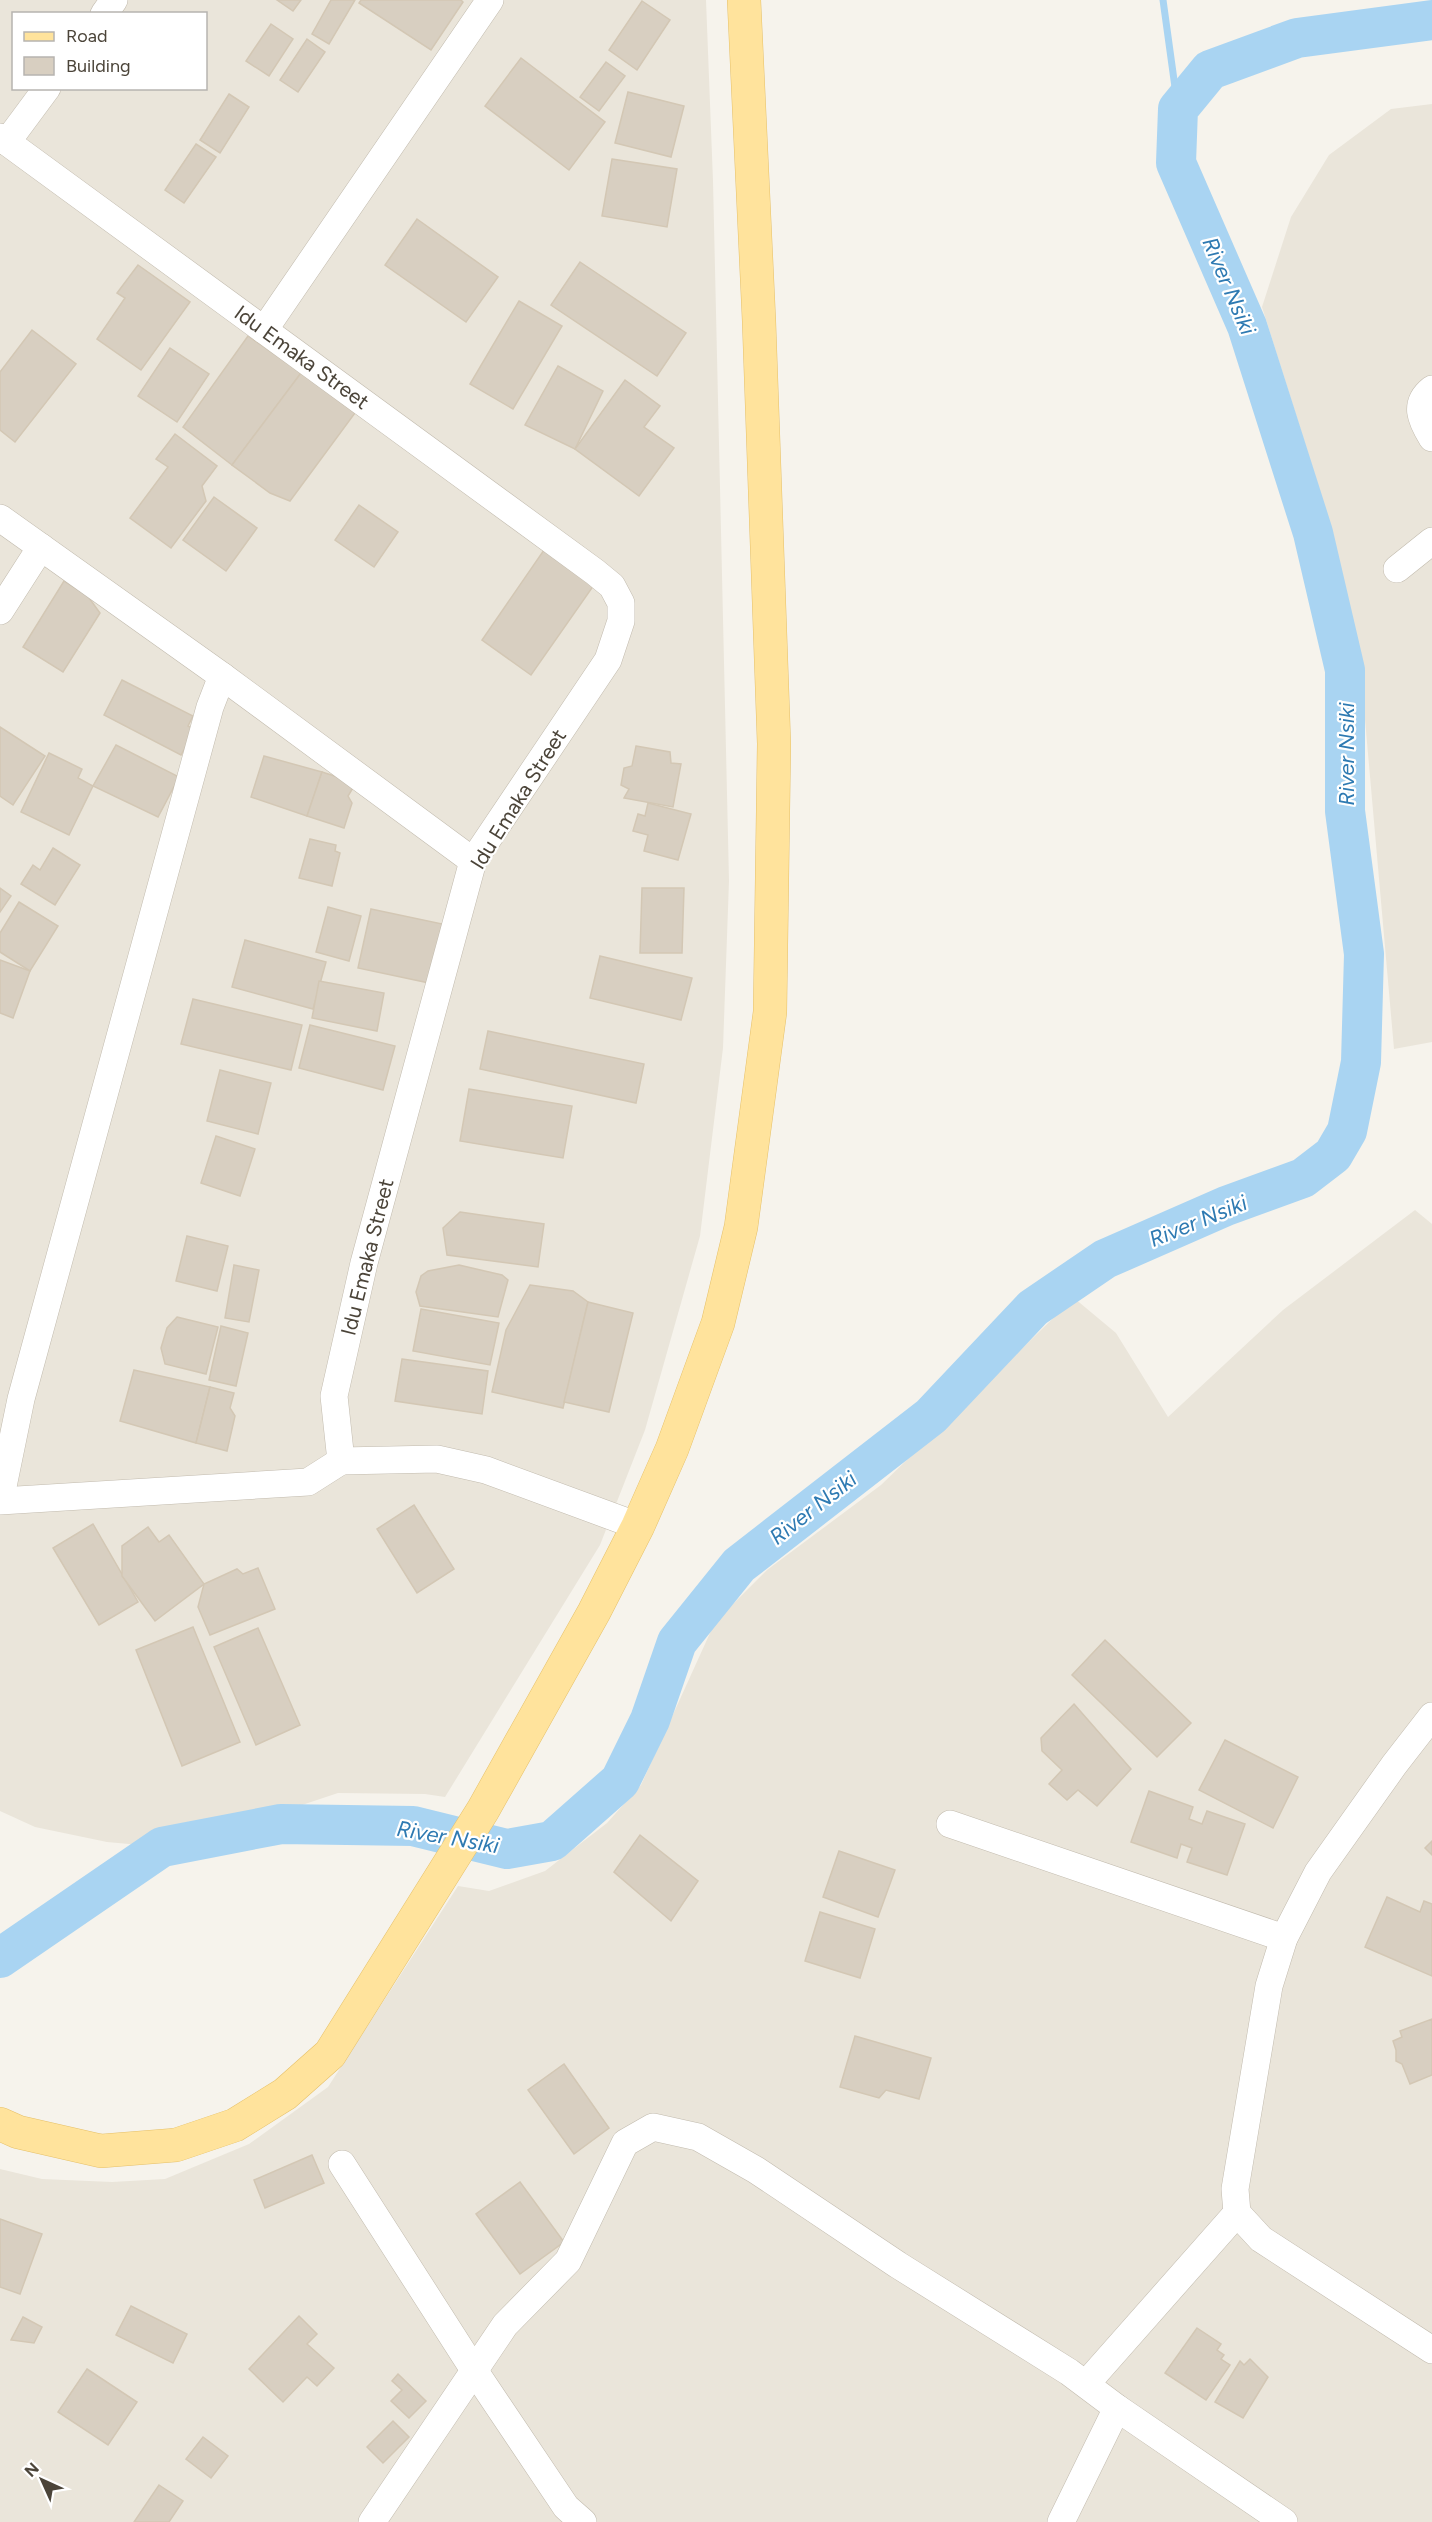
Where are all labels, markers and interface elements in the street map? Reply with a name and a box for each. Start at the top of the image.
legend [12,12,207,90]
text: Road [66,25,107,47]
text: Building [66,55,131,77]
water label: River Nsiki [1196,233,1262,340]
street label: Idu Emaka Street [230,300,374,414]
water label: River Nsiki [1333,701,1360,806]
street label: Idu Emaka Street [465,724,571,874]
street label: Idu Emaka Street [335,1176,399,1338]
water label: River Nsiki [1145,1189,1252,1253]
water label: River Nsiki [764,1465,863,1550]
water label: River Nsiki [395,1815,502,1859]
north arrow [12,2450,72,2510]
text: N [21,2459,43,2481]

